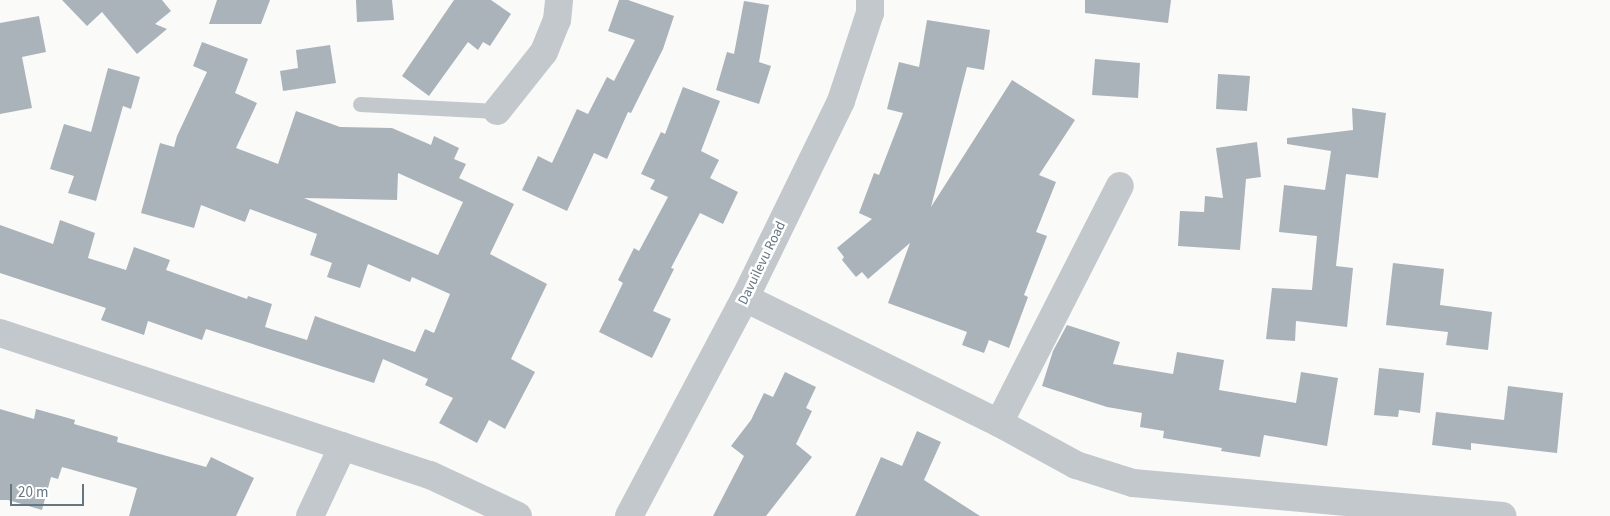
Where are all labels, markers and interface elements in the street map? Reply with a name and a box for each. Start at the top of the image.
street label: Davuilevu Road [735,218,789,308]
scale bar [12,474,86,506]
text: 20 m [18,482,48,503]

